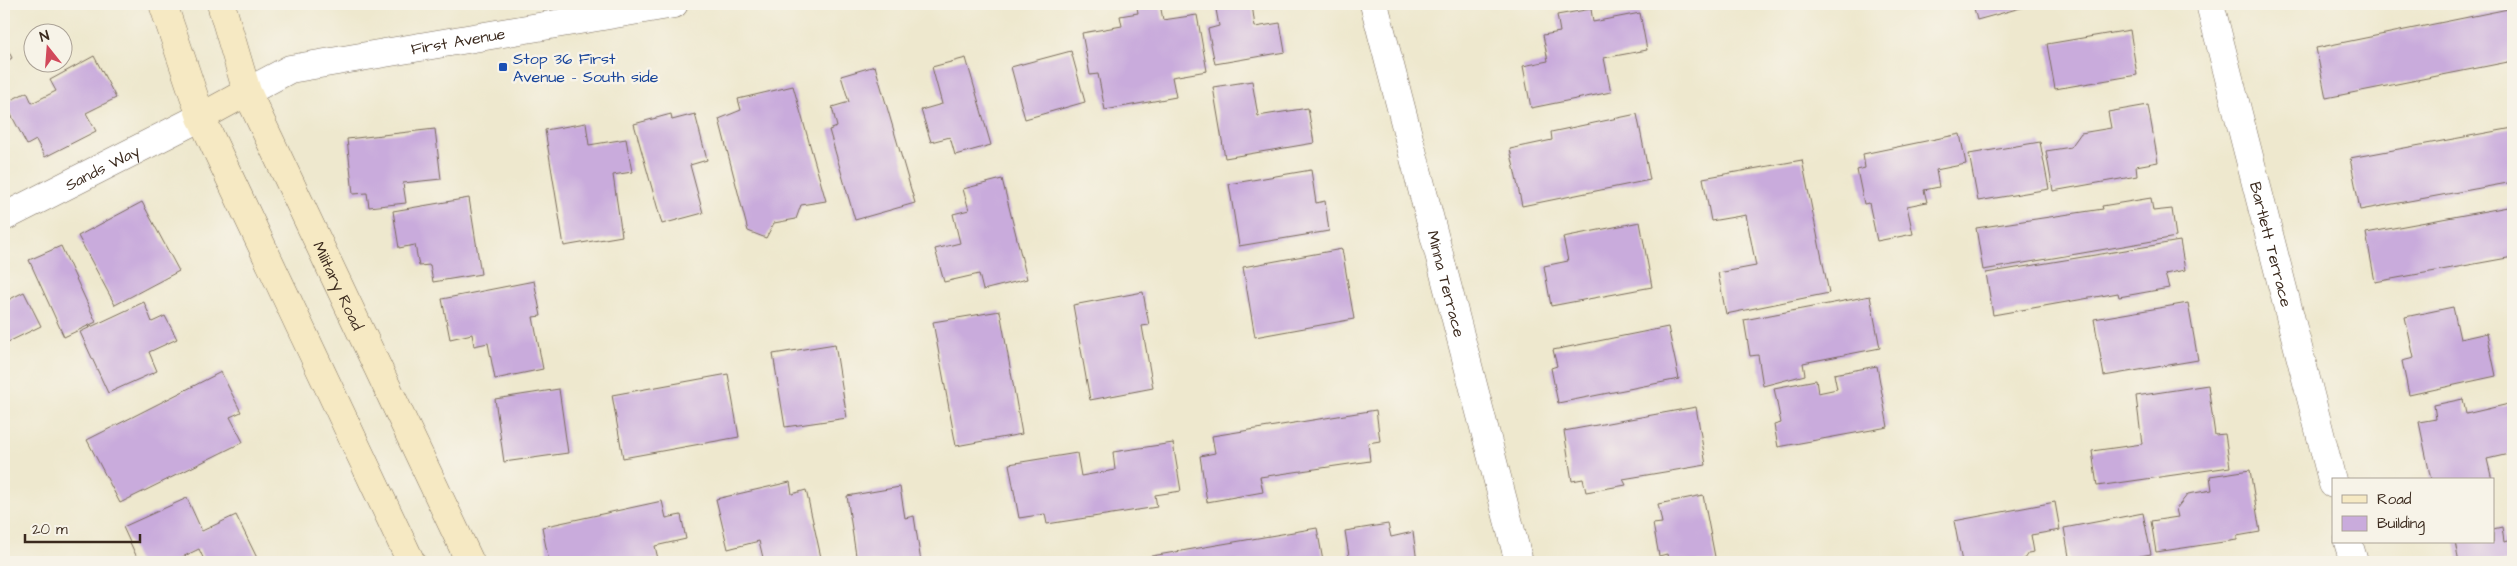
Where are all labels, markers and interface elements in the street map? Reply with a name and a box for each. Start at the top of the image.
north arrow [22,22,72,72]
street label: First Avenue [409,23,507,60]
text: N [37,26,52,47]
place label: Stop 36 First Avenue - South side [513,48,659,88]
marker: Stop 36 First Avenue - South side [497,61,509,73]
street label: Sands Way [61,140,144,196]
street label: Bartlett Terrace [2244,180,2297,310]
street label: Minna Terrace [1421,228,1470,340]
street label: Military Road [307,238,368,334]
legend [2332,478,2494,544]
text: Road [2377,489,2412,510]
scale bar [25,511,140,543]
text: Building [2377,513,2425,535]
text: 20 m [32,519,68,540]

